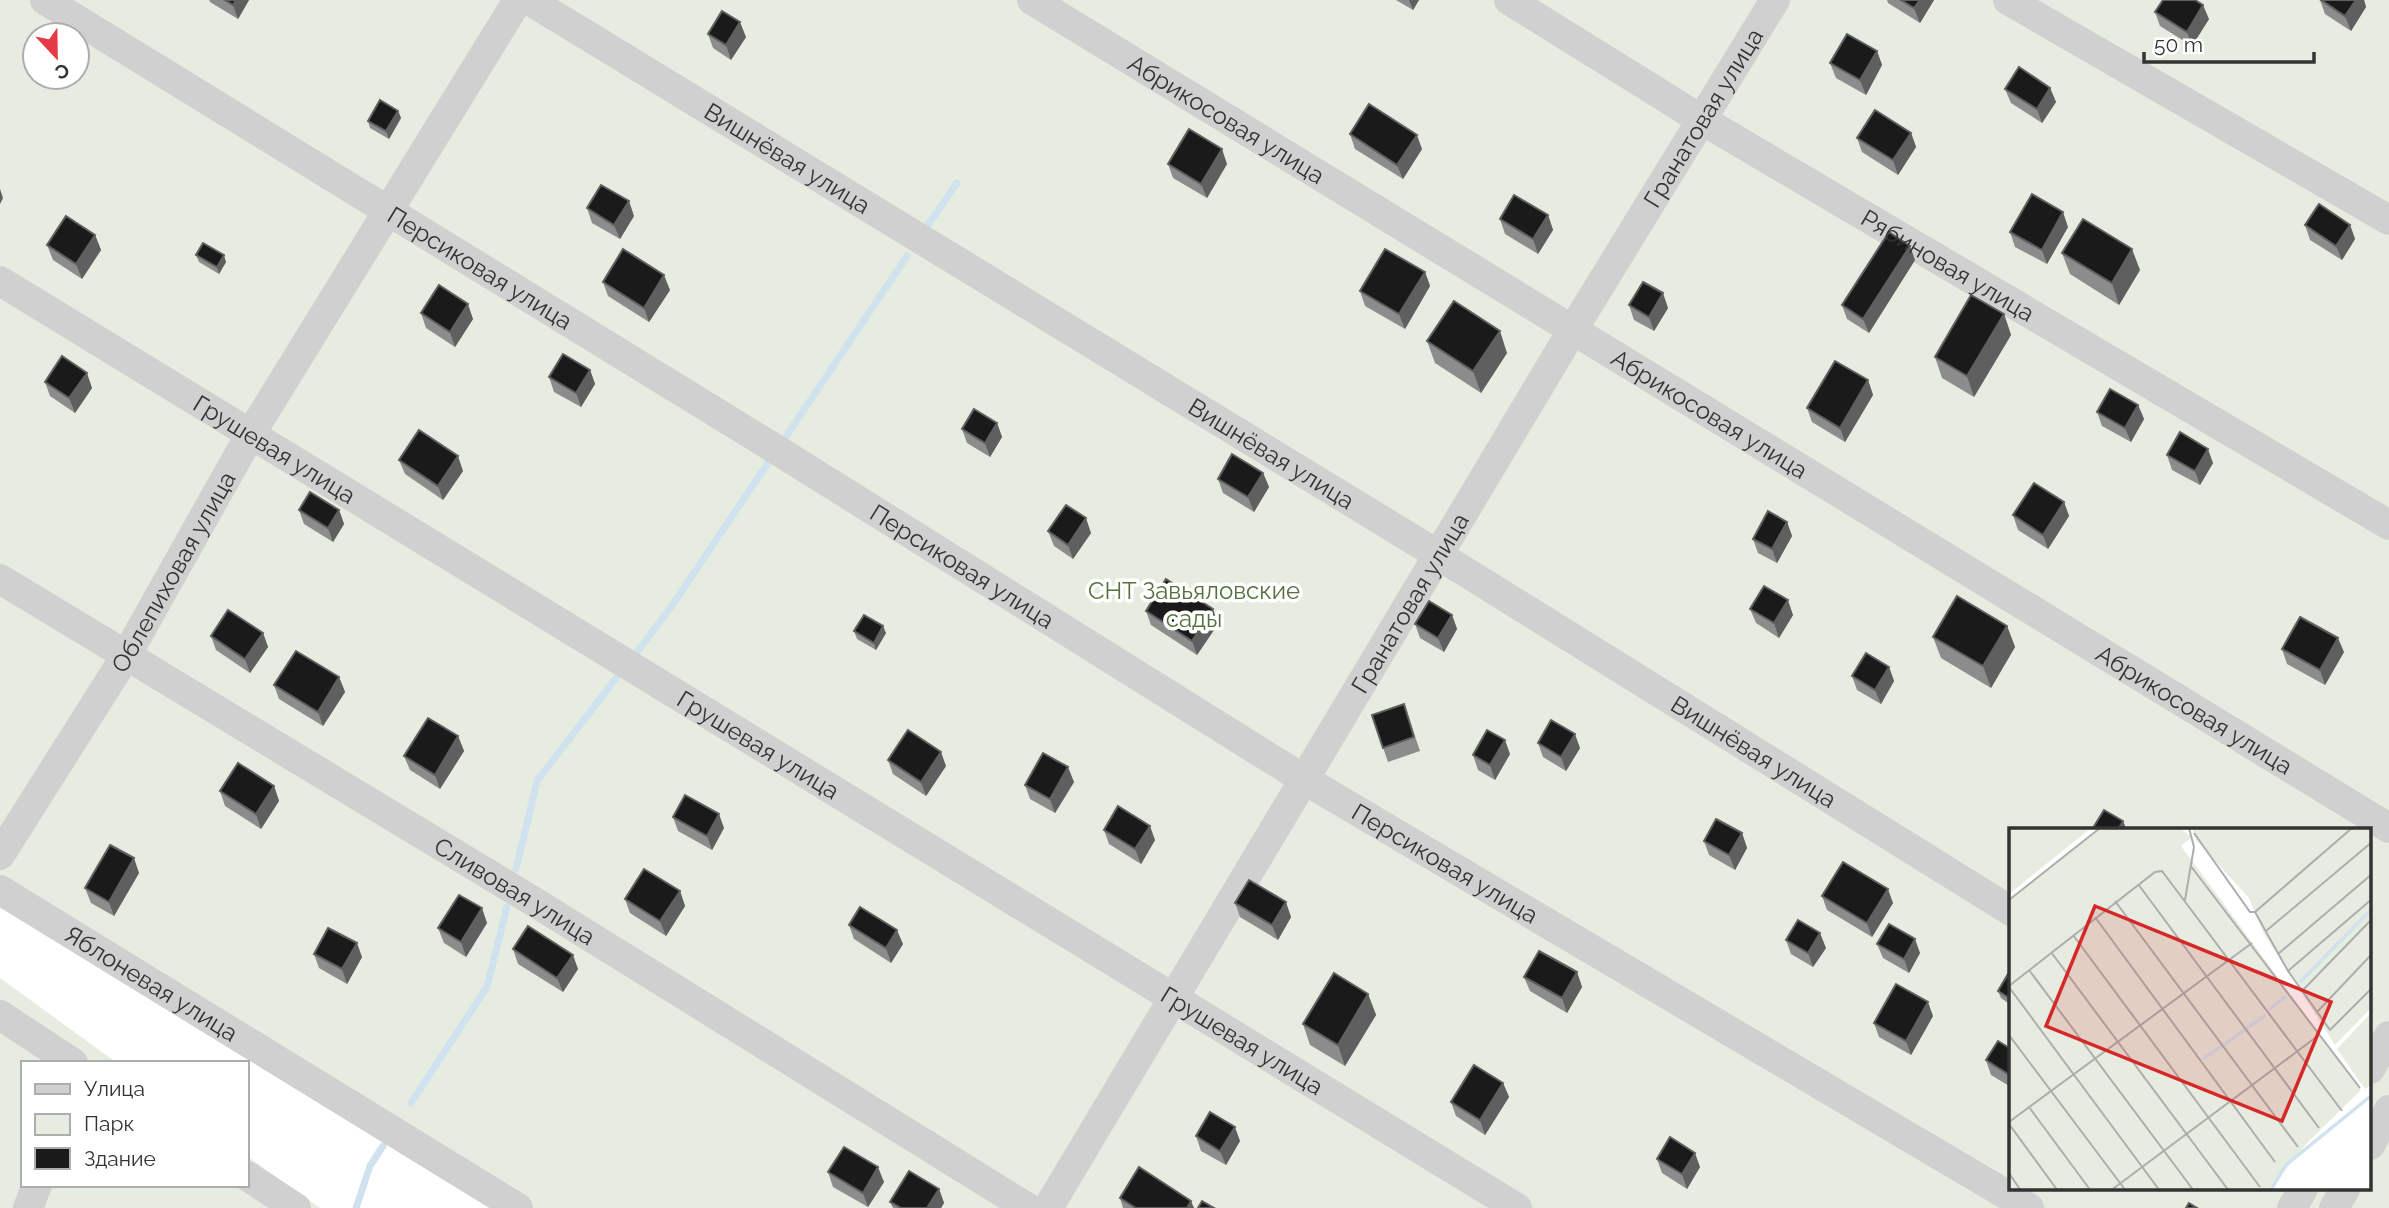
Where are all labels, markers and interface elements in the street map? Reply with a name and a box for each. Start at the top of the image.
north arrow [21,21,91,91]
scale bar [2144,21,2314,65]
street label: Гранатовая улица [1637,23,1769,212]
text: 50 m [2154,32,2203,57]
street label: Абрикосовая улица [1123,48,1330,190]
text: С [52,59,73,84]
street label: Вишнёвая улица [699,96,876,220]
street label: Персиковая улица [383,200,578,335]
street label: Рябиновая улица [1856,203,2040,327]
street label: Абрикосовая улица [1606,343,1813,484]
street label: Грушевая улица [188,388,361,509]
street label: Вишнёвая улица [1183,392,1360,515]
street label: Облепиховая улица [105,466,241,678]
street label: Персиковая улица [865,498,1060,634]
street label: Гранатовая улица [1345,508,1475,698]
park label: СНТ Завьяловские сады [1088,576,1300,633]
street label: Абрикосовая улица [2091,639,2298,780]
street label: Грушевая улица [672,684,845,805]
street label: Вишнёвая улица [1666,689,1842,814]
street label: Персиковая улица [1347,797,1544,929]
inset map [2009,828,2372,1190]
street label: Сливовая улица [429,831,601,951]
street label: Яблоневая улица [60,919,244,1047]
street label: Грушевая улица [1156,980,1329,1101]
legend [21,1061,248,1187]
text: Улица [84,1076,145,1101]
text: Парк [84,1111,134,1136]
text: Здание [84,1146,156,1171]

